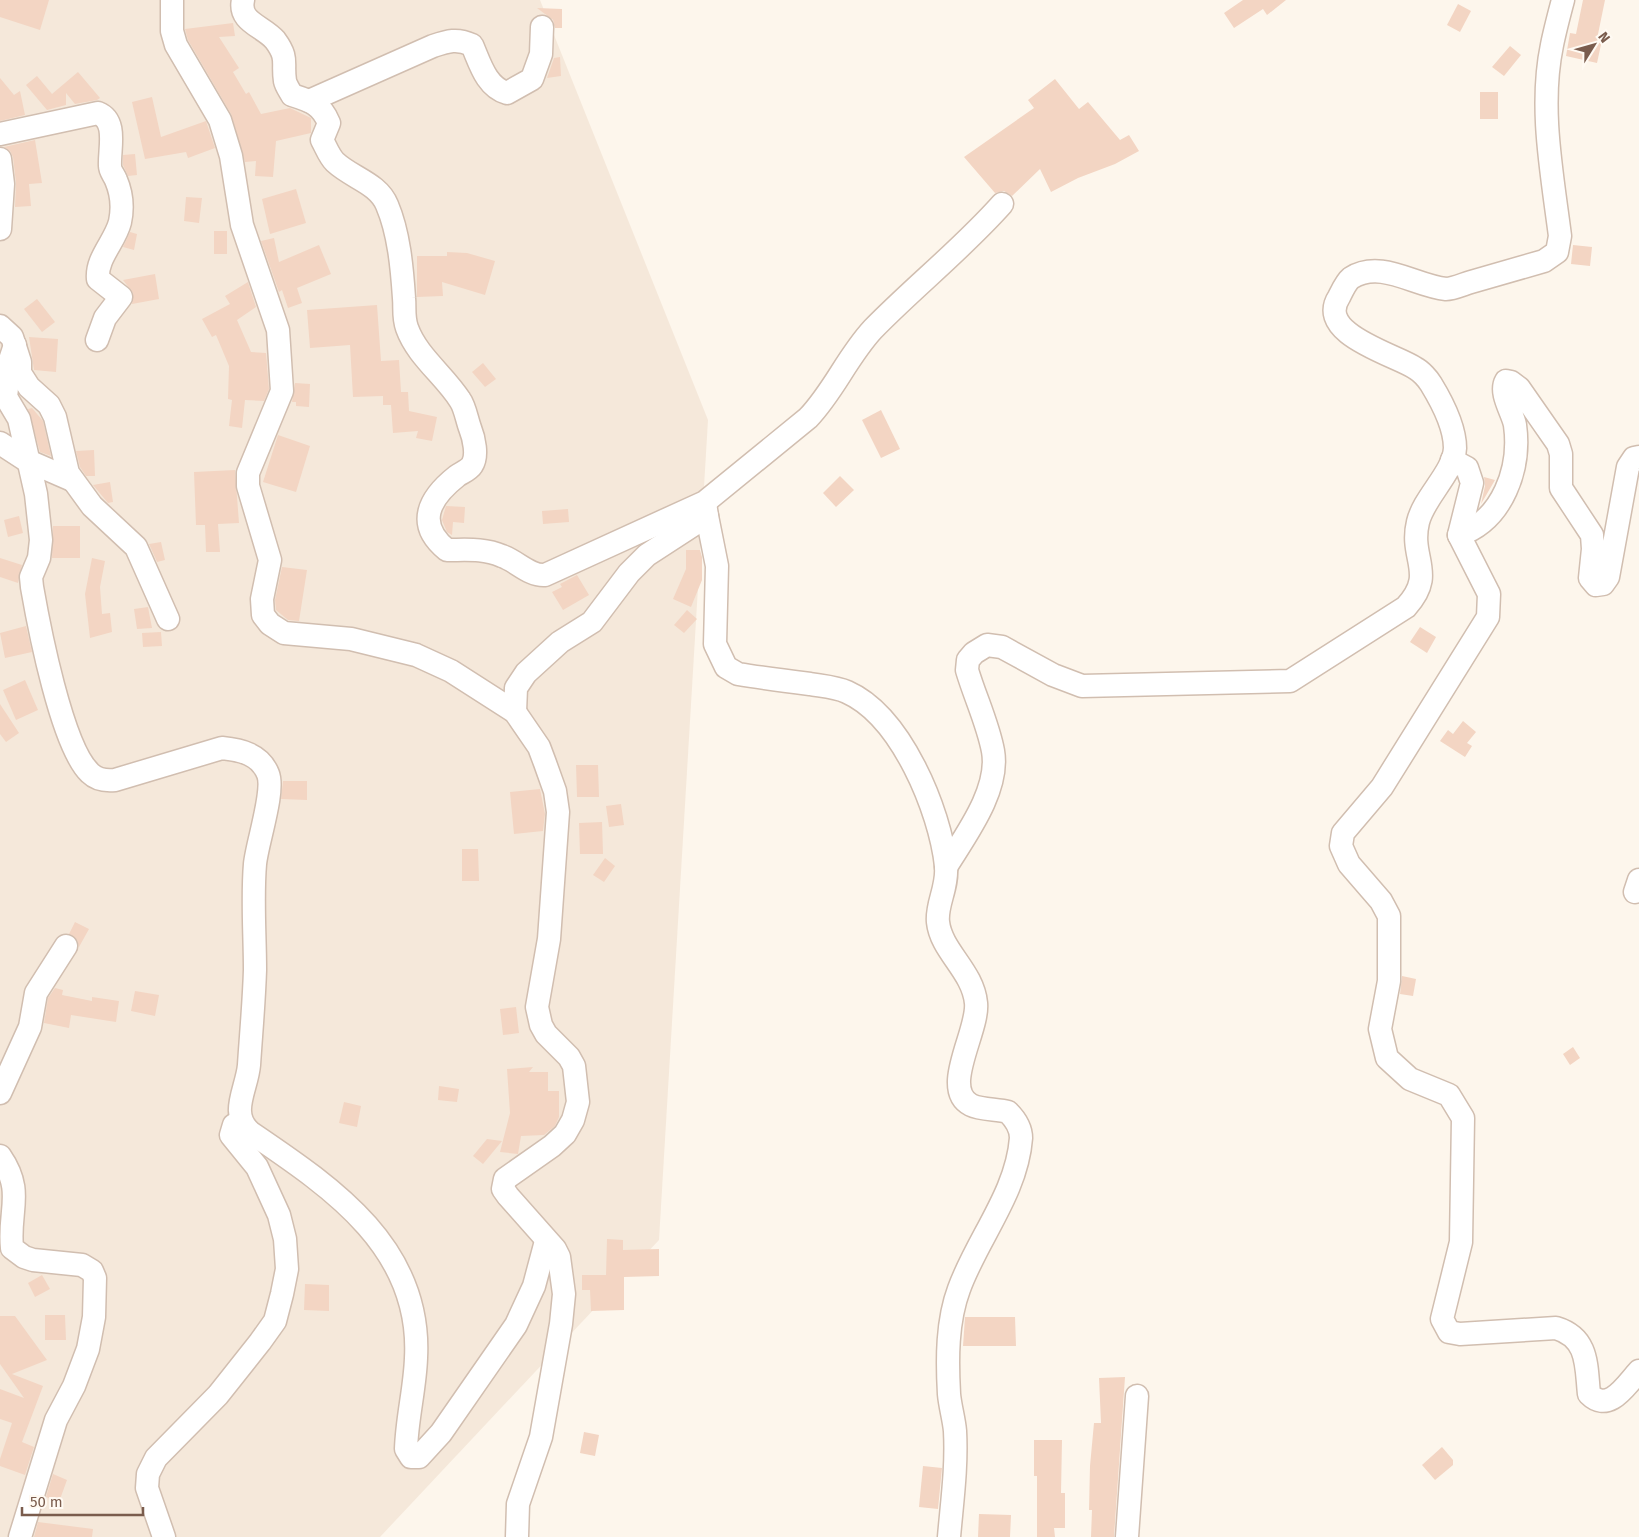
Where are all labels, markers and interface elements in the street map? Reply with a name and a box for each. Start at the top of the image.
north arrow [1569,20,1619,70]
text: N [1594,29,1614,46]
scale bar [22,1484,144,1516]
text: 50 m [30,1493,63,1511]

